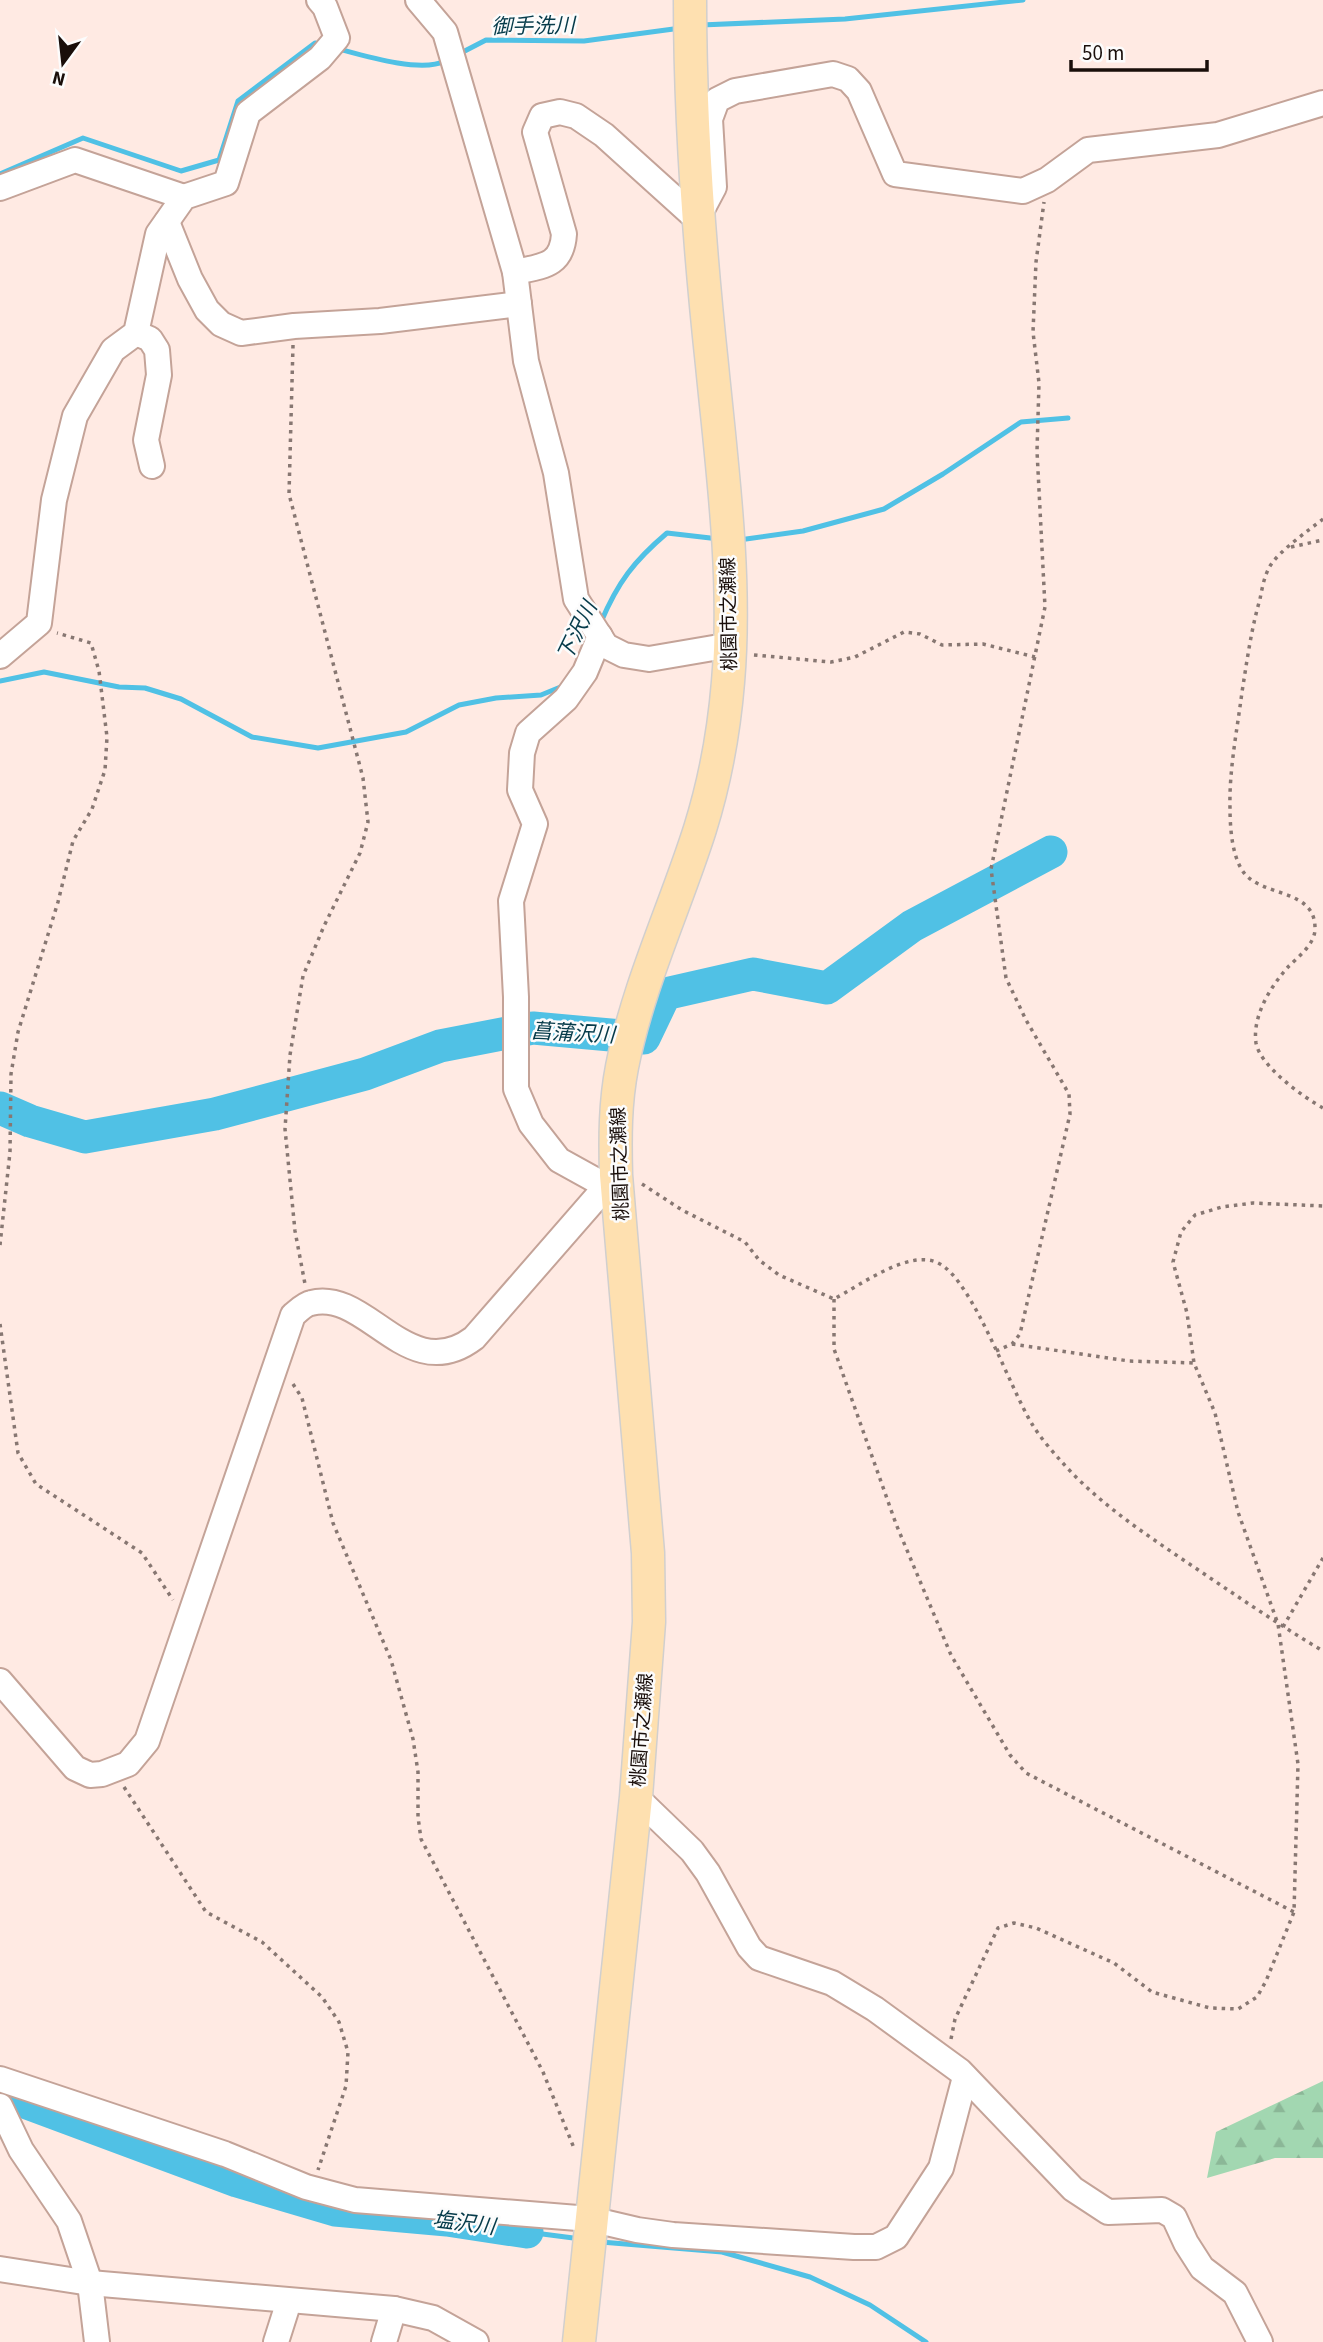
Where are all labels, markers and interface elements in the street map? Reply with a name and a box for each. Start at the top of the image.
water label: 御手洗川 [491,10,577,42]
north arrow [28,28,98,98]
scale bar [1071,28,1208,72]
text: 50 m [1082,38,1124,68]
text: N [49,63,69,93]
street label: 桃園市之瀬線 [715,557,744,671]
water label: 下沢川 [550,594,605,666]
water label: 菖蒲沢川 [530,1016,618,1050]
street label: 桃園市之瀬線 [605,1107,636,1221]
street label: 桃園市之瀬線 [625,1672,660,1788]
water label: 塩沢川 [431,2204,499,2242]

